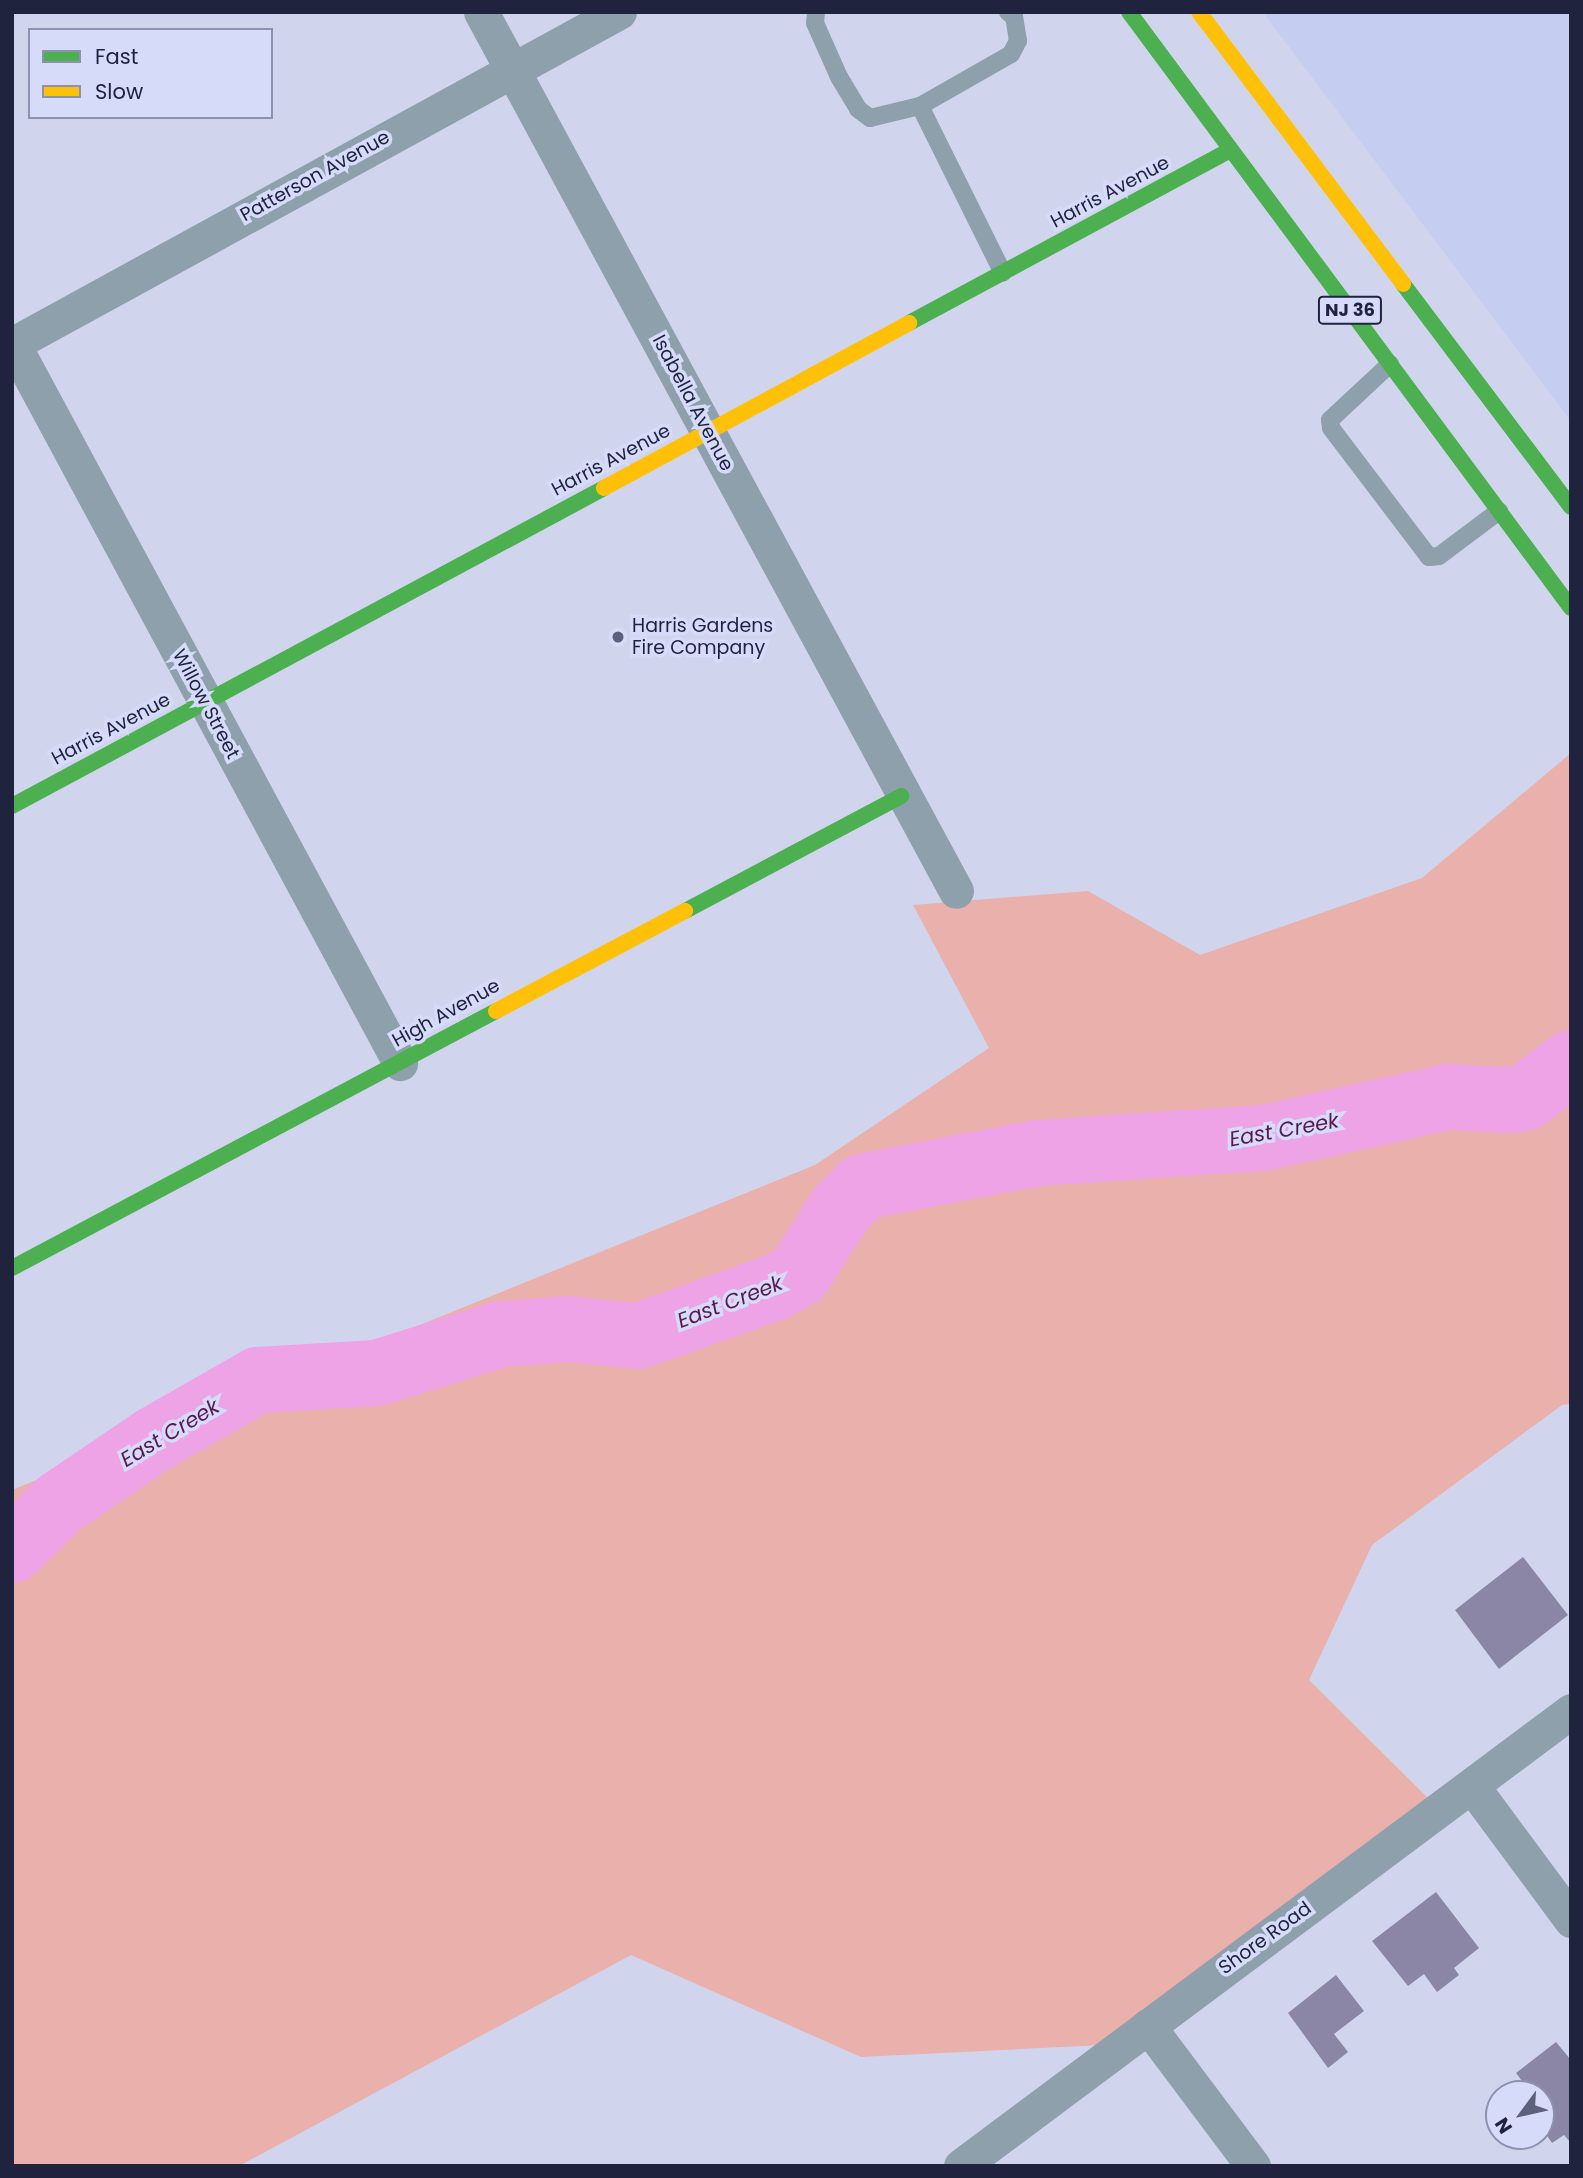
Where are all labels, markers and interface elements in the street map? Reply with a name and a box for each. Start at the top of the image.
legend [28,28,273,119]
text: Fast [95,42,138,71]
text: Slow [95,77,143,106]
street label: Patterson Avenue [236,125,394,227]
street label: Harris Avenue [1047,151,1173,233]
road number: NJ 36 [1317,296,1383,324]
street label: Isabella Avenue [648,331,738,475]
street label: Harris Avenue [548,419,674,501]
place label: Harris Gardens Fire Company [632,615,773,659]
marker: Harris Gardens Fire Company [610,629,626,645]
street label: Willow Street [168,645,244,763]
street label: Harris Avenue [48,688,174,770]
street label: High Avenue [388,974,504,1052]
water label: East Creek [1227,1108,1341,1152]
water label: East Creek [674,1270,786,1334]
water label: East Creek [116,1394,224,1472]
street label: Shore Road [1214,1897,1316,1979]
north arrow [1485,2080,1555,2150]
text: N [1488,2112,1519,2139]

